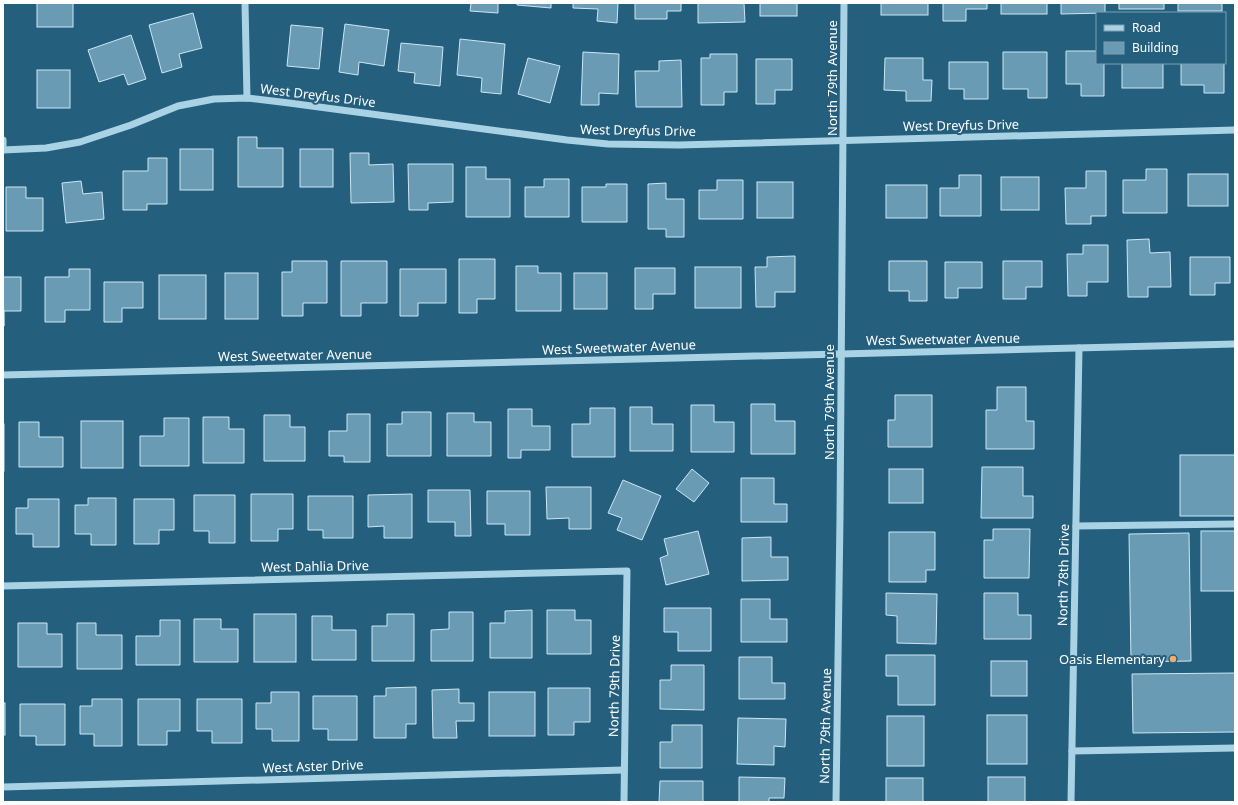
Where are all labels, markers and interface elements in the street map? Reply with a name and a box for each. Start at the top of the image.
legend [1096,12,1226,64]
text: Road [1132,19,1161,36]
street label: North 79th Avenue [823,20,841,136]
text: Building [1132,39,1179,56]
street label: West Dreyfus Drive [259,79,377,111]
street label: West Dreyfus Drive [903,115,1019,135]
street label: West Dreyfus Drive [580,120,696,140]
street label: West Sweetwater Avenue [866,329,1020,349]
street label: West Sweetwater Avenue [542,335,696,359]
street label: North 79th Avenue [820,344,838,460]
street label: West Sweetwater Avenue [218,345,372,365]
street label: North 78th Drive [1053,524,1073,626]
street label: West Dahlia Drive [261,556,369,576]
street label: North 79th Drive [604,635,624,737]
place label: Oasis Elementary [1059,650,1165,668]
marker: Oasis Elementary [1168,654,1178,664]
street label: North 79th Avenue [815,668,835,784]
street label: West Aster Drive [262,755,364,777]

